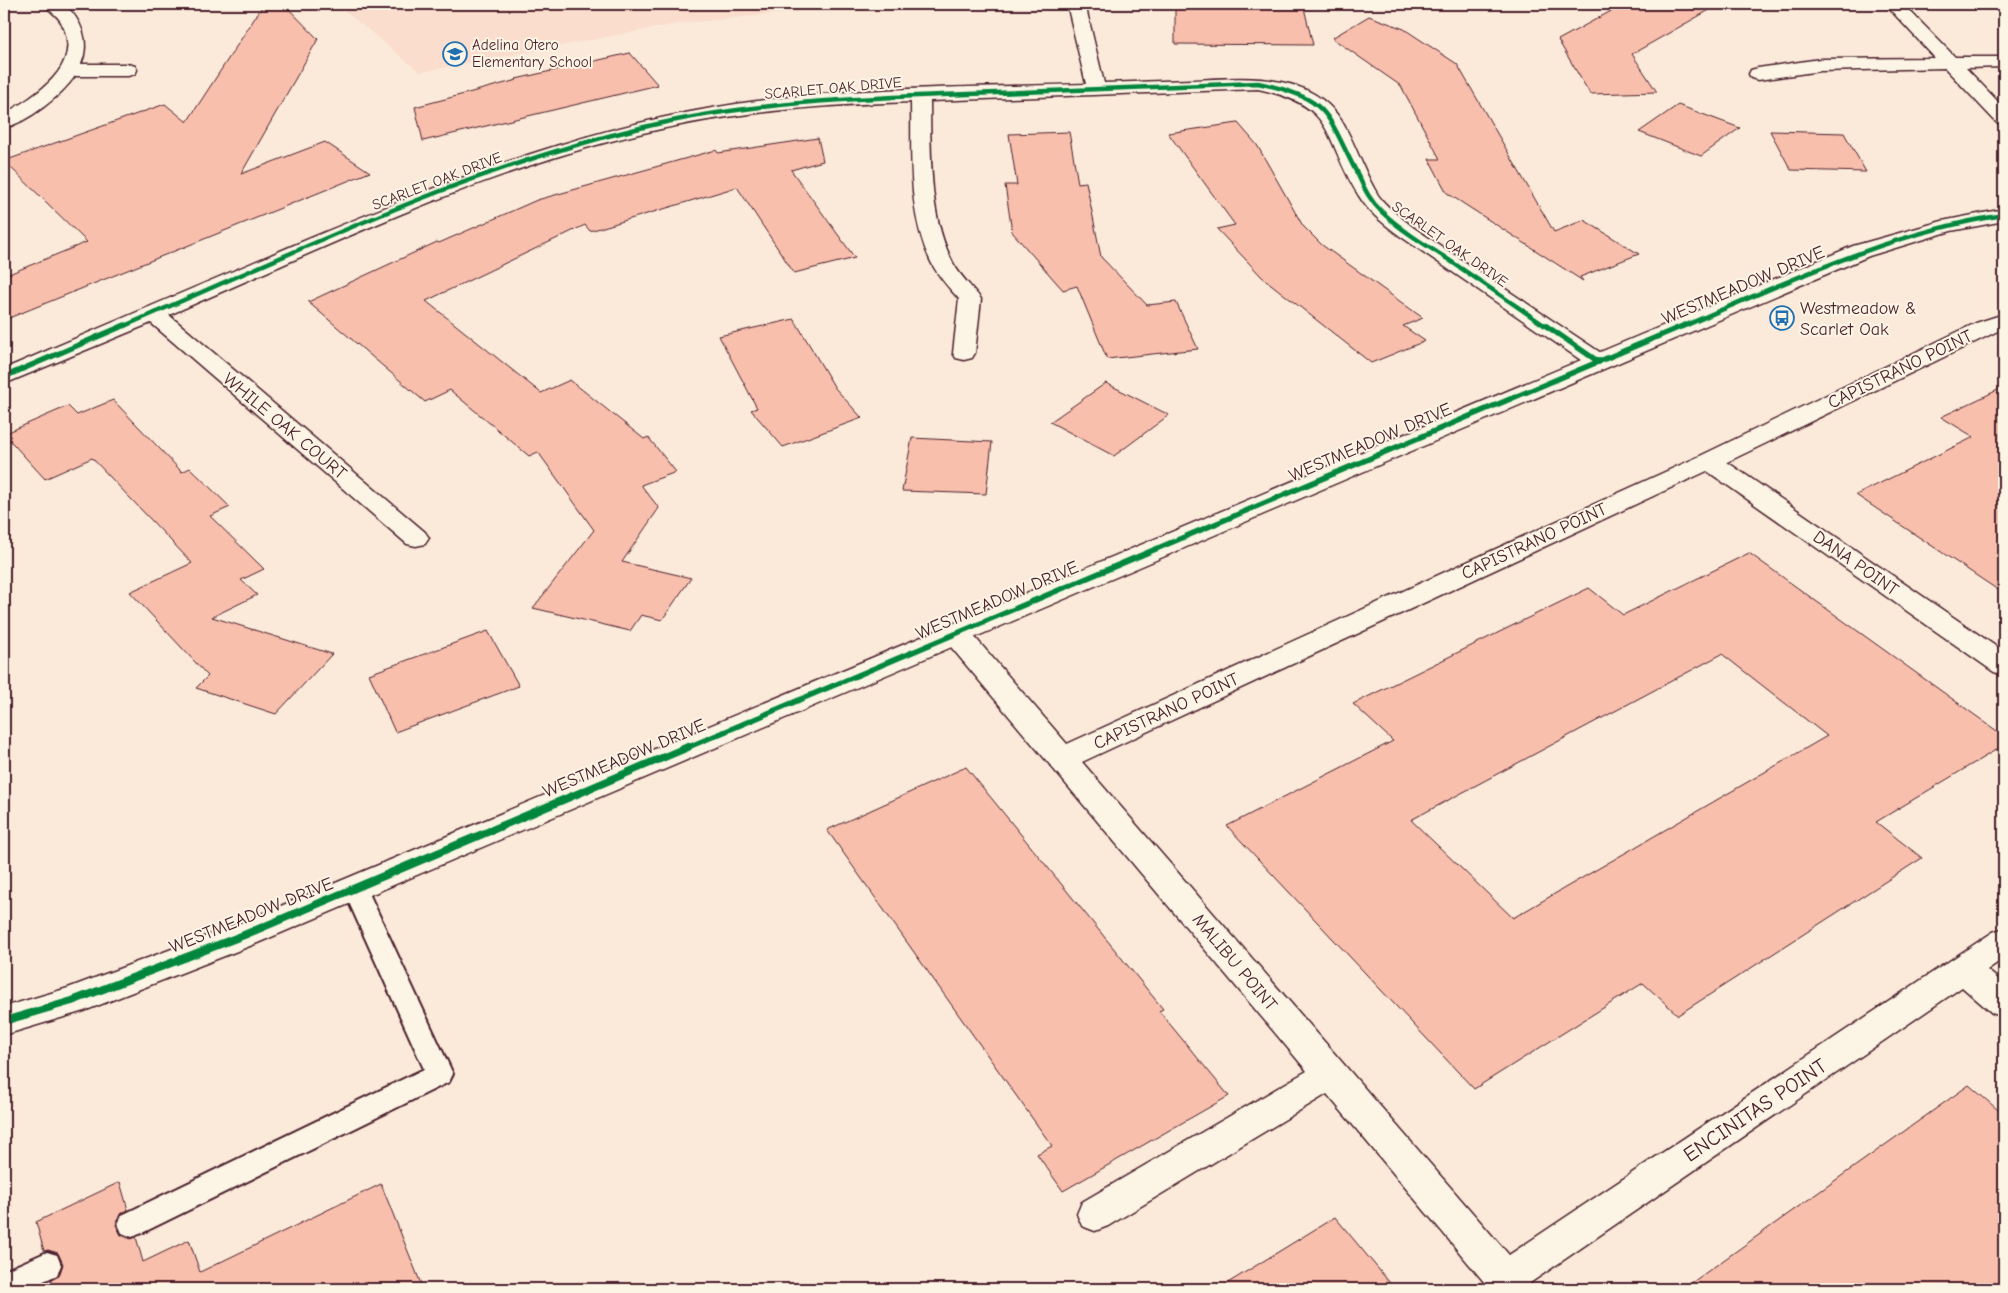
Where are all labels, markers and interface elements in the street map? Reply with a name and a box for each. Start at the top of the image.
place label: Adelina Otero Elementary School [472,36,592,71]
school or university icon: Adelina Otero Elementary School [442,41,468,67]
street label: SCARLET OAK DRIVE [764,73,902,103]
street label: SCARLET OAK DRIVE [370,148,504,214]
street label: SCARLET OAK DRIVE [1388,197,1512,291]
street label: WESTMEADOW DRIVE [1659,242,1828,329]
place label: Westmeadow & Scarlet Oak [1800,298,1917,340]
bus stop icon: Westmeadow & Scarlet Oak [1769,305,1795,331]
street label: CAPISTRANO POINT [1825,325,1976,414]
street label: WHILE OAK COURT [219,369,351,485]
street label: WESTMEADOW DRIVE [1286,399,1455,486]
street label: CAPISTRANO POINT [1458,498,1611,584]
street label: DANA POINT [1809,526,1903,601]
street label: WESTMEADOW DRIVE [913,557,1082,644]
street label: CAPISTRANO POINT [1090,668,1243,754]
street label: WESTMEADOW DRIVE [540,715,709,802]
street label: WESTMEADOW DRIVE [166,873,336,958]
street label: MALIBU POINT [1188,909,1282,1016]
street label: ENCINITAS POINT [1679,1053,1831,1167]

